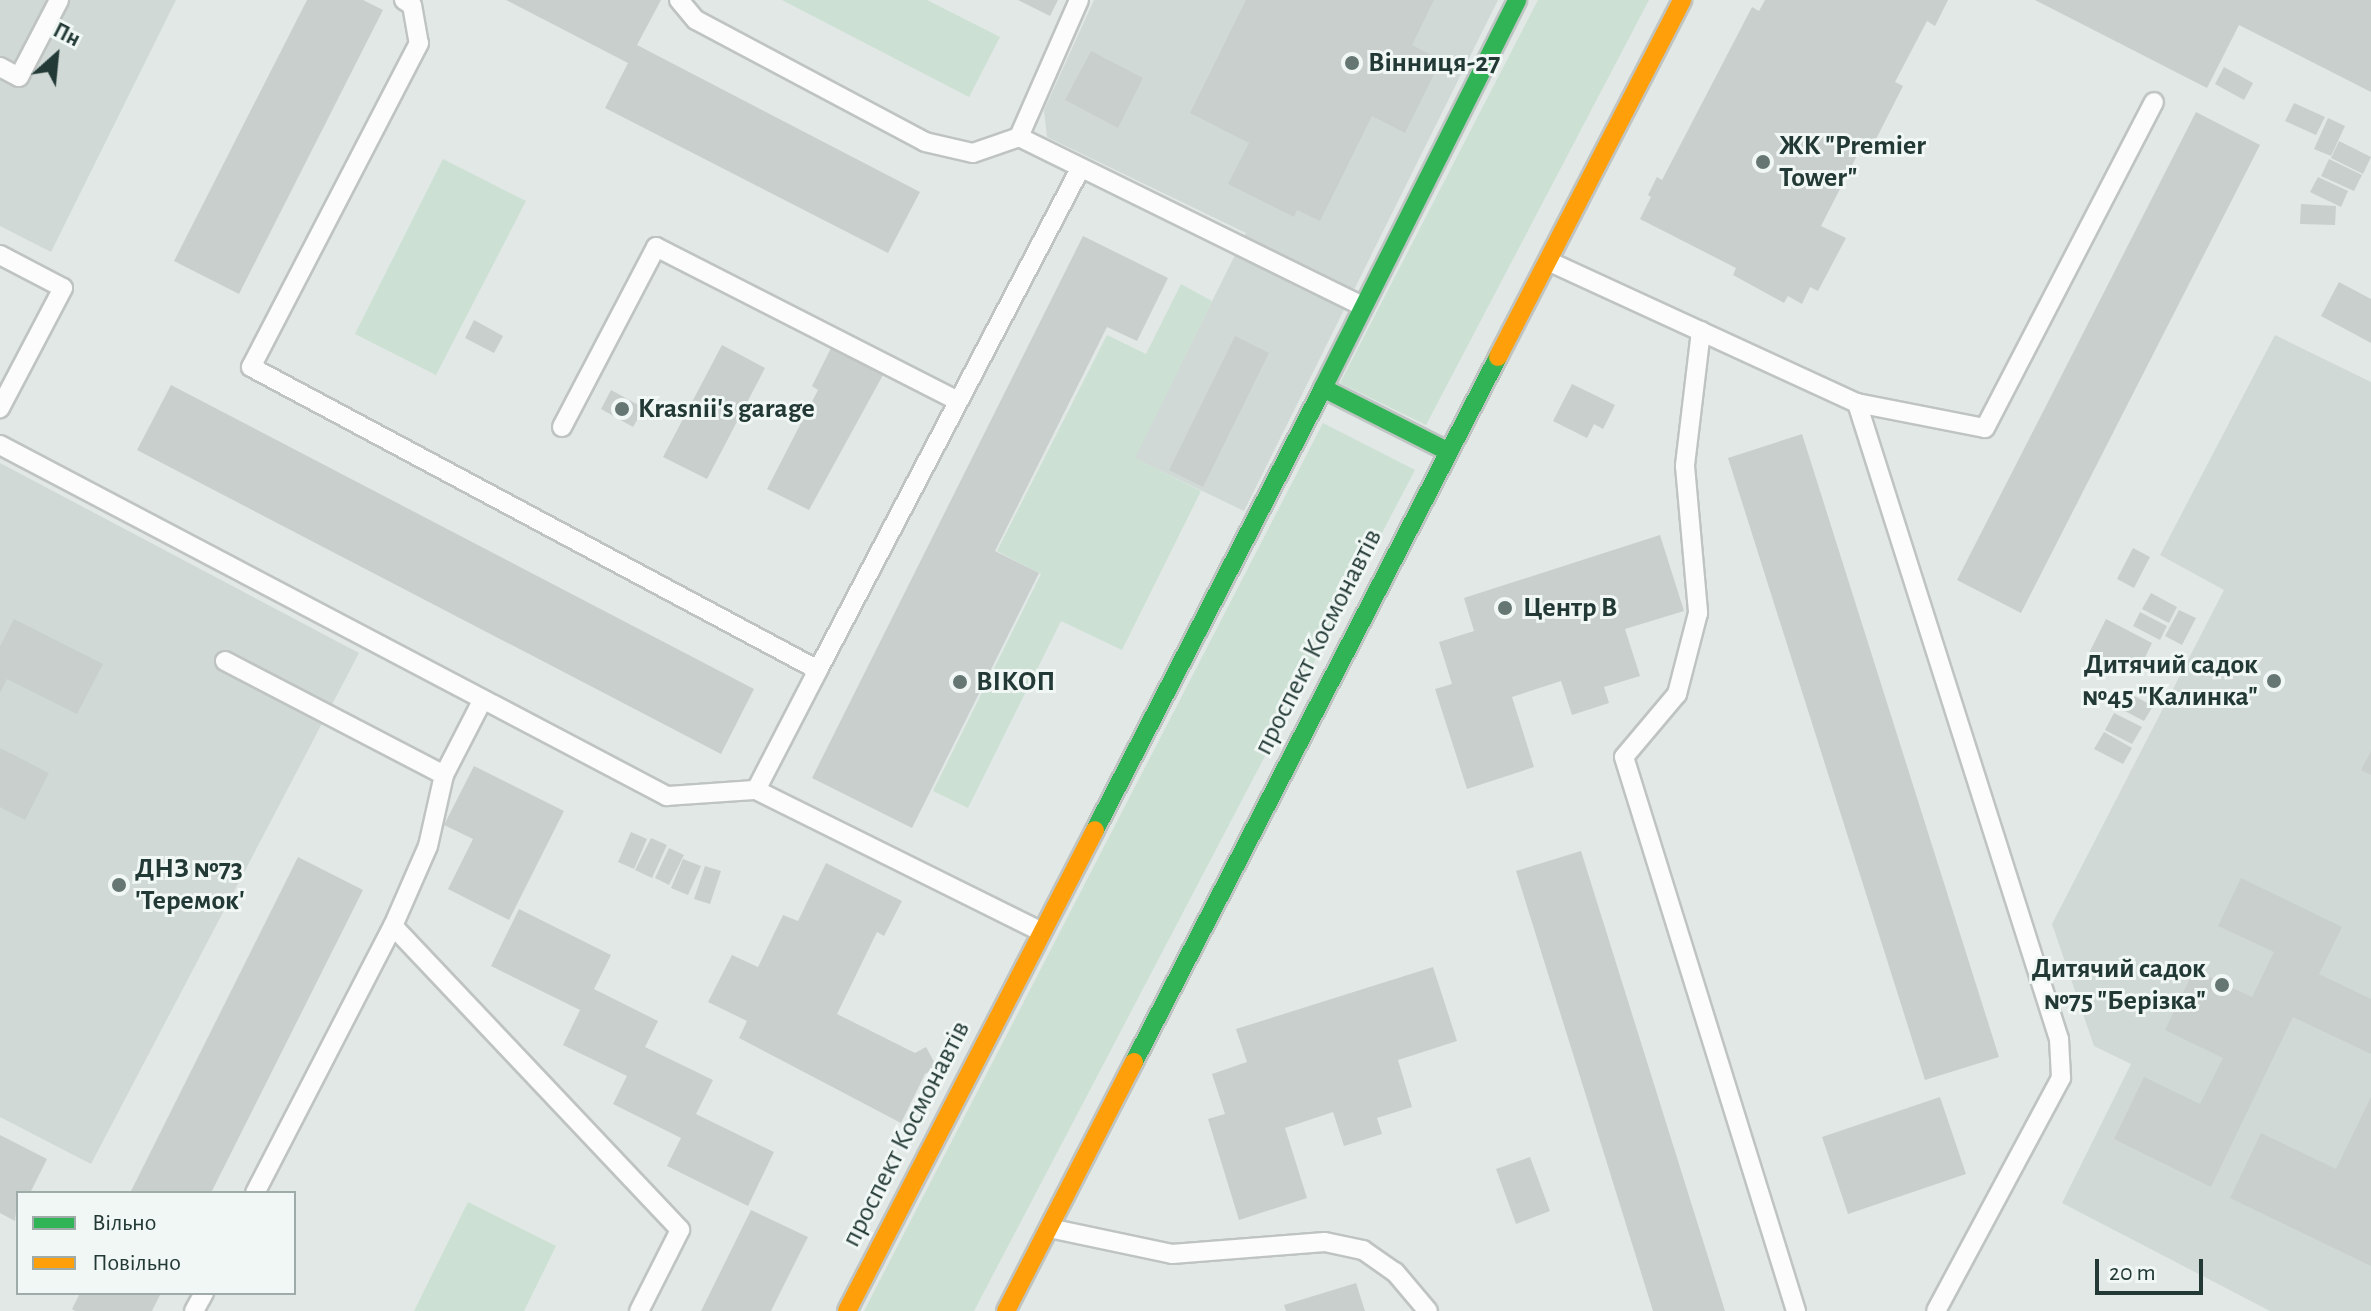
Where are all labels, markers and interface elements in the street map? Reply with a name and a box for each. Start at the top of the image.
north arrow [16,16,96,96]
text: Пн [50,19,84,51]
place label: Вінниця-27 [1368,46,1500,80]
marker: Вінниця-27 [1343,54,1361,72]
place label: ЖК "Premier Tower" [1779,129,1926,195]
marker: ЖК "Premier Tower" [1754,153,1772,171]
place label: Krasnii's garage [638,392,815,426]
marker: Krasnii's garage [613,400,631,418]
street label: проспект Космонавтів [1246,523,1390,761]
place label: Центр В [1523,591,1617,625]
marker: Центр В [1494,597,1516,619]
place label: Дитячий садок №45 "Калинка" [2082,648,2258,714]
place label: ВІКОП [976,665,1055,699]
marker: Дитячий садок №45 "Калинка" [2265,672,2283,690]
marker: ВІКОП [951,673,969,691]
place label: ДНЗ №73 'Теремок' [135,852,245,918]
marker: ДНЗ №73 'Теремок' [110,876,128,894]
place label: Дитячий садок №75 "Берізка" [2032,952,2206,1018]
marker: Дитячий садок №75 "Берізка" [2213,976,2231,994]
street label: проспект Космонавтів [834,1015,978,1253]
legend [16,1191,296,1295]
text: Вільно [92,1211,157,1235]
scale bar [2099,1243,2207,1293]
text: Повільно [92,1251,181,1275]
text: 20 m [2109,1261,2156,1285]

